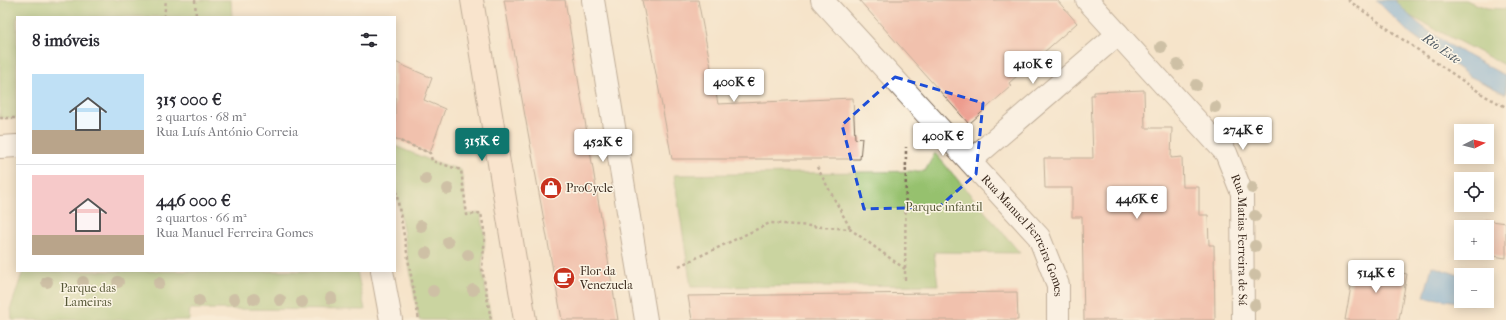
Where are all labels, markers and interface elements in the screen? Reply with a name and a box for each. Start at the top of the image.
icon: filters [358,29,380,51]
water label: Rio Este [1419,29,1464,67]
text: 8 imóveis [32,30,99,50]
pin: 410K € [1000,51,1066,85]
text: 410K € [1013,56,1053,71]
pin: 400K € [701,69,767,103]
text: 400K € [713,74,755,89]
text: 315 000 € [156,89,222,109]
icon: home [64,90,112,138]
text: 2 quartos · 68 m² [156,109,246,124]
pin: 274K € [1210,117,1276,151]
text: 274K € [1223,122,1263,137]
pin: 400K € [910,123,976,157]
text: Rua Luís António Correia [156,124,298,139]
north arrow [1454,124,1494,164]
map controls [1454,124,1494,308]
pin: 315K € [449,128,515,162]
text: 400K € [922,128,964,143]
pin: 452K € [570,129,636,163]
text: 315K € [464,133,500,148]
text: 452K € [583,134,623,149]
street label: Rua Manuel Ferreira Gomes [978,172,1065,297]
street label: Rua Matias Ferreira de Sá [1228,172,1250,306]
button: locate [1454,172,1494,212]
shop icon: ProCycle [538,175,564,201]
place label: ProCycle [566,181,613,195]
pin: 446K € [1104,186,1170,220]
text: 446 000 € [156,190,231,210]
icon: home [64,191,112,239]
text: 446K € [1116,191,1158,206]
park label: Parque infantil [905,200,983,214]
text: 2 quartos · 66 m² [156,210,247,225]
button: + [1454,220,1494,260]
text: Rua Manuel Ferreira Gomes [156,225,313,240]
pin: 514K € [1343,260,1409,294]
place label: Flor da Venezuela [579,264,633,292]
cafe icon: Flor da Venezuela [551,265,577,291]
text: 514K € [1357,265,1395,280]
button: − [1454,268,1494,308]
park label: Parque das Lameiras [60,281,116,309]

